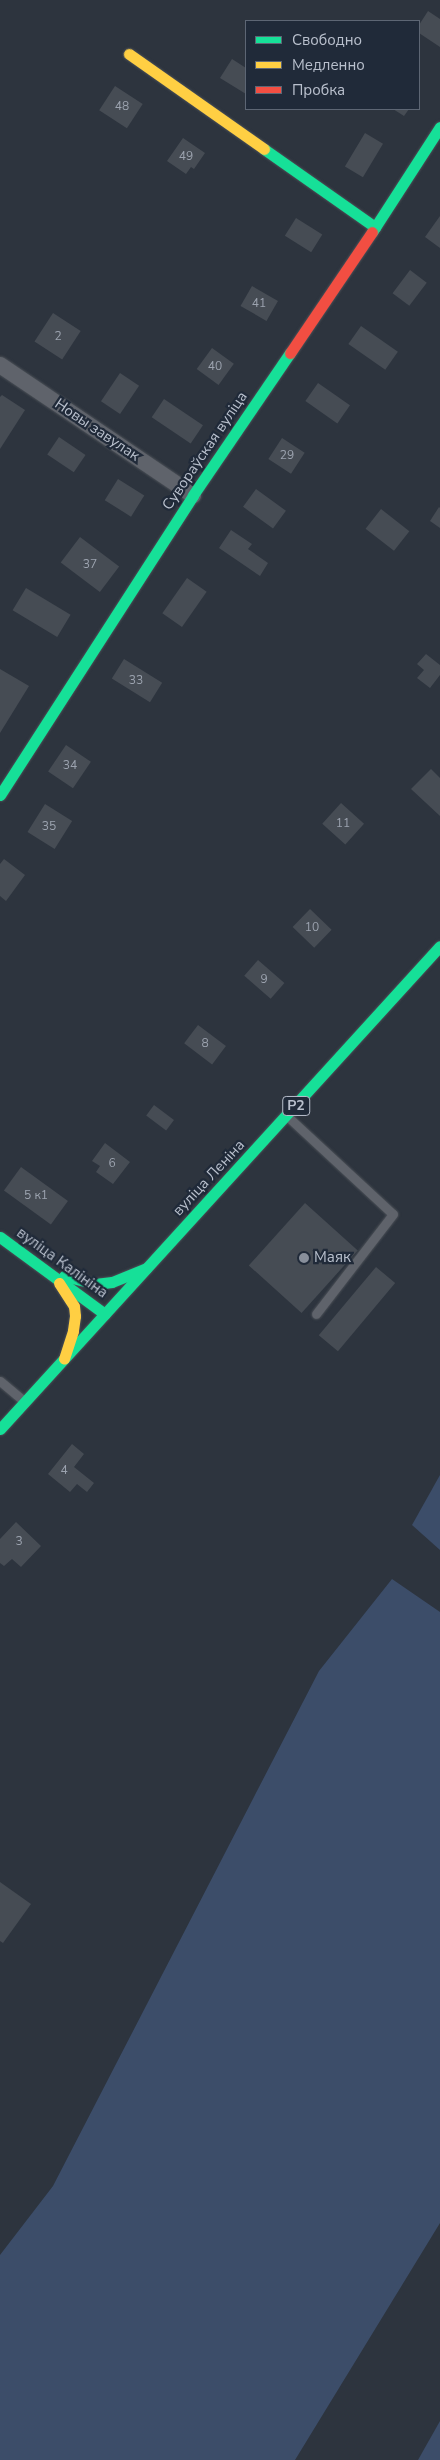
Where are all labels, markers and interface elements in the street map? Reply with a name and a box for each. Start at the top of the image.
legend [245,20,420,110]
text: Свободно [292,30,362,50]
text: Медленно [292,55,365,75]
text: Пробка [292,80,345,100]
house number: 48 [115,100,129,114]
house number: 49 [179,150,193,164]
house number: 41 [252,297,266,311]
house number: 2 [54,330,62,344]
house number: 40 [208,360,222,374]
street label: Сувораўская вуліца [159,388,251,514]
street label: Новы завулак [51,395,143,465]
house number: 29 [280,449,294,463]
house number: 37 [83,558,97,572]
house number: 33 [129,674,143,688]
house number: 34 [63,759,77,773]
house number: 11 [336,817,350,831]
house number: 35 [42,820,56,834]
house number: 10 [305,921,319,935]
house number: 9 [260,973,268,987]
house number: 8 [201,1037,209,1051]
road number: Р2 [281,1094,311,1118]
street label: вуліца Леніна [169,1136,249,1220]
house number: 6 [108,1157,116,1171]
house number: 5 к1 [24,1189,48,1203]
street label: вуліца Калініна [13,1224,111,1302]
place label: Маяк [314,1249,351,1267]
marker: Маяк [298,1252,310,1264]
house number: 4 [60,1464,68,1478]
house number: 3 [15,1535,23,1549]

